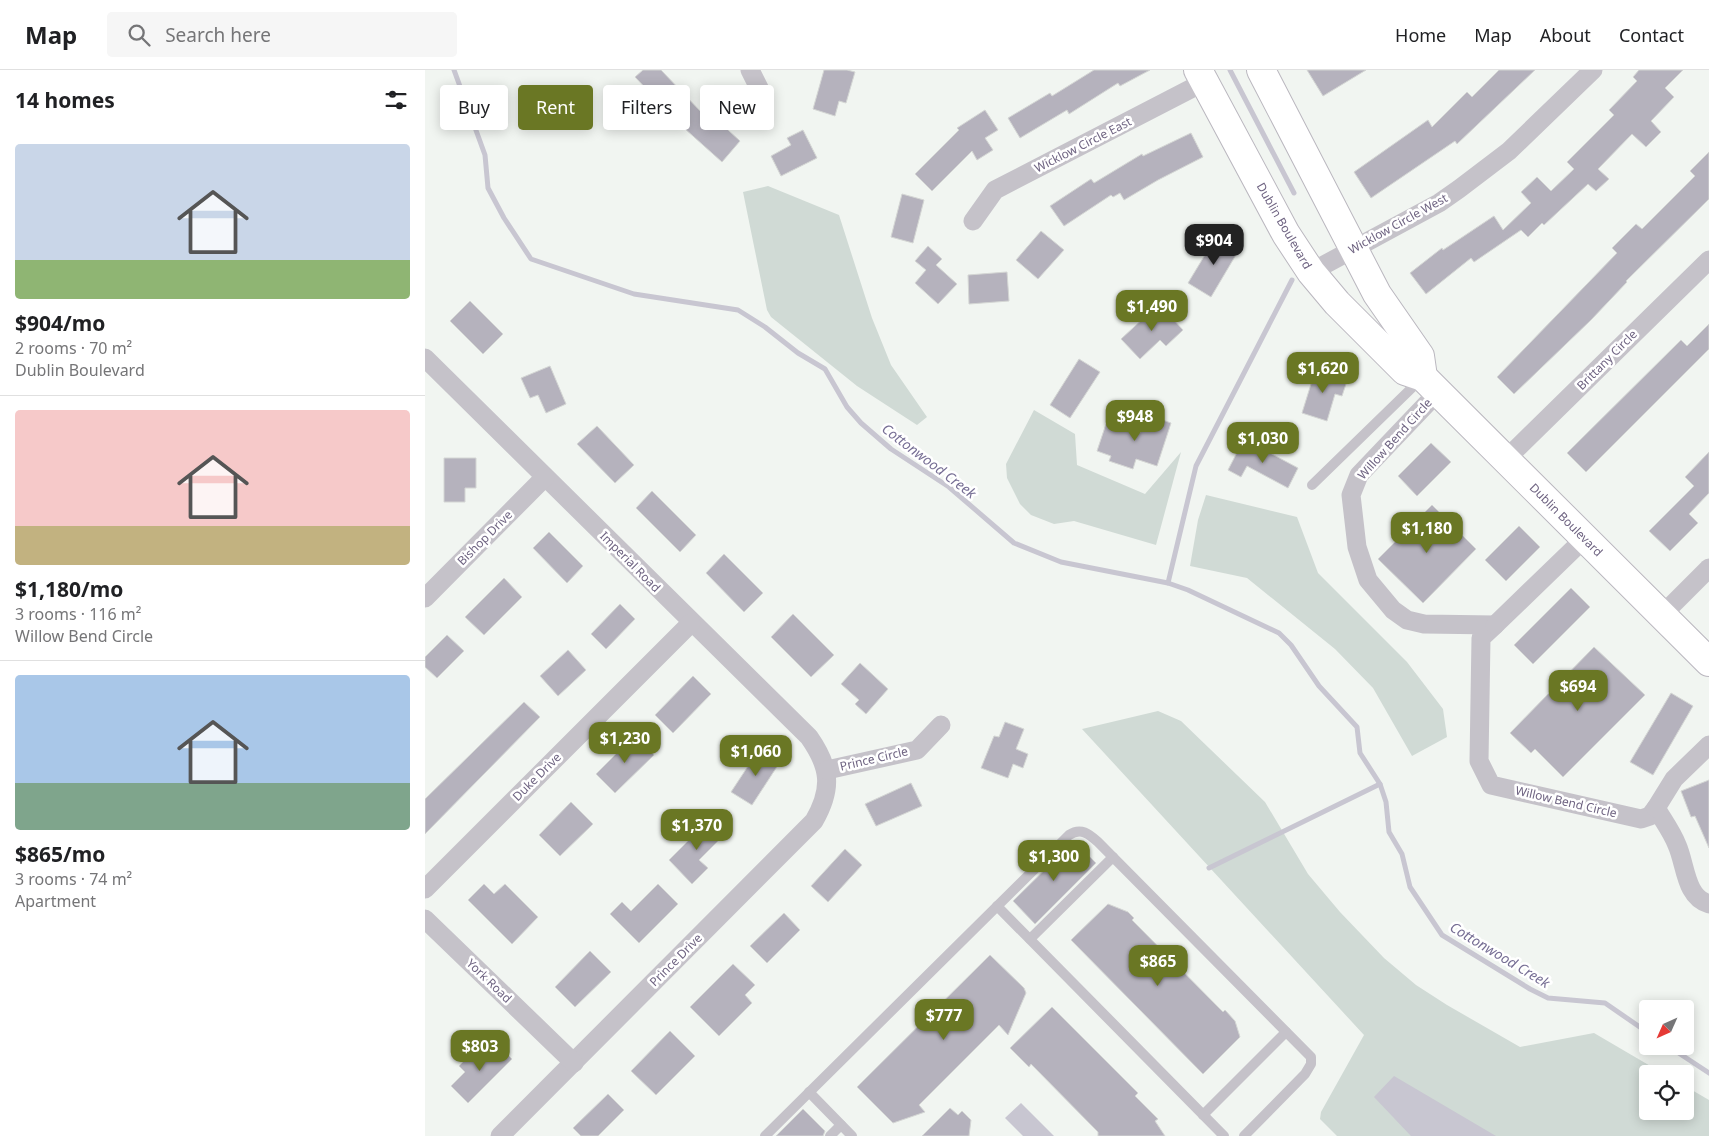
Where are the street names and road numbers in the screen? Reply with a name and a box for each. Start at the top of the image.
street label: Wicklow Circle East [1031,112,1135,176]
street label: Dublin Boulevard [1253,179,1316,272]
street label: Wicklow Circle West [1345,189,1451,258]
street label: Brittany Circle [1573,326,1641,394]
street label: Willow Bend Circle [1354,394,1436,483]
street label: Dublin Boulevard [1526,479,1607,560]
street label: Bishop Drive [453,506,516,569]
street label: Imperial Road [596,528,664,596]
street label: Prince Circle [838,742,910,775]
street label: Duke Drive [509,749,565,805]
street label: Willow Bend Circle [1514,782,1619,821]
street label: Prince Drive [646,929,706,990]
street label: York Road [463,955,516,1006]

